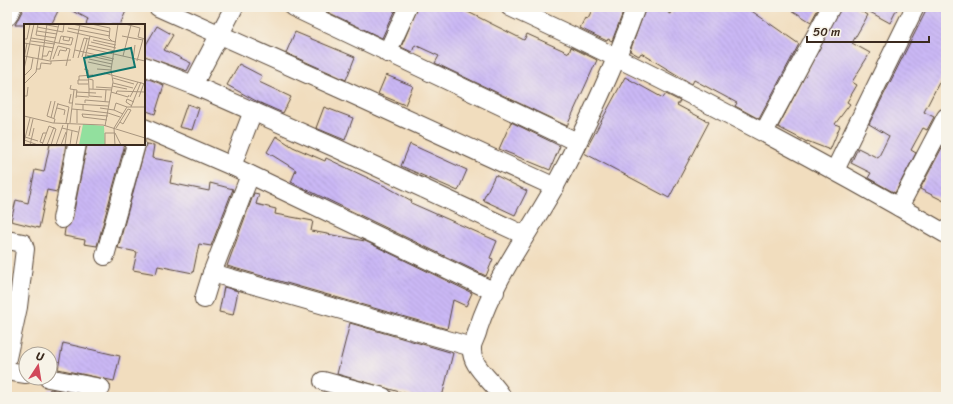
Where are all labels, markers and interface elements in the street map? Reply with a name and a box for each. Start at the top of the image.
scale bar [807,18,929,44]
text: 50 m [813,21,840,43]
inset map [24,24,145,145]
north arrow [18,346,58,386]
text: U [34,347,46,367]

